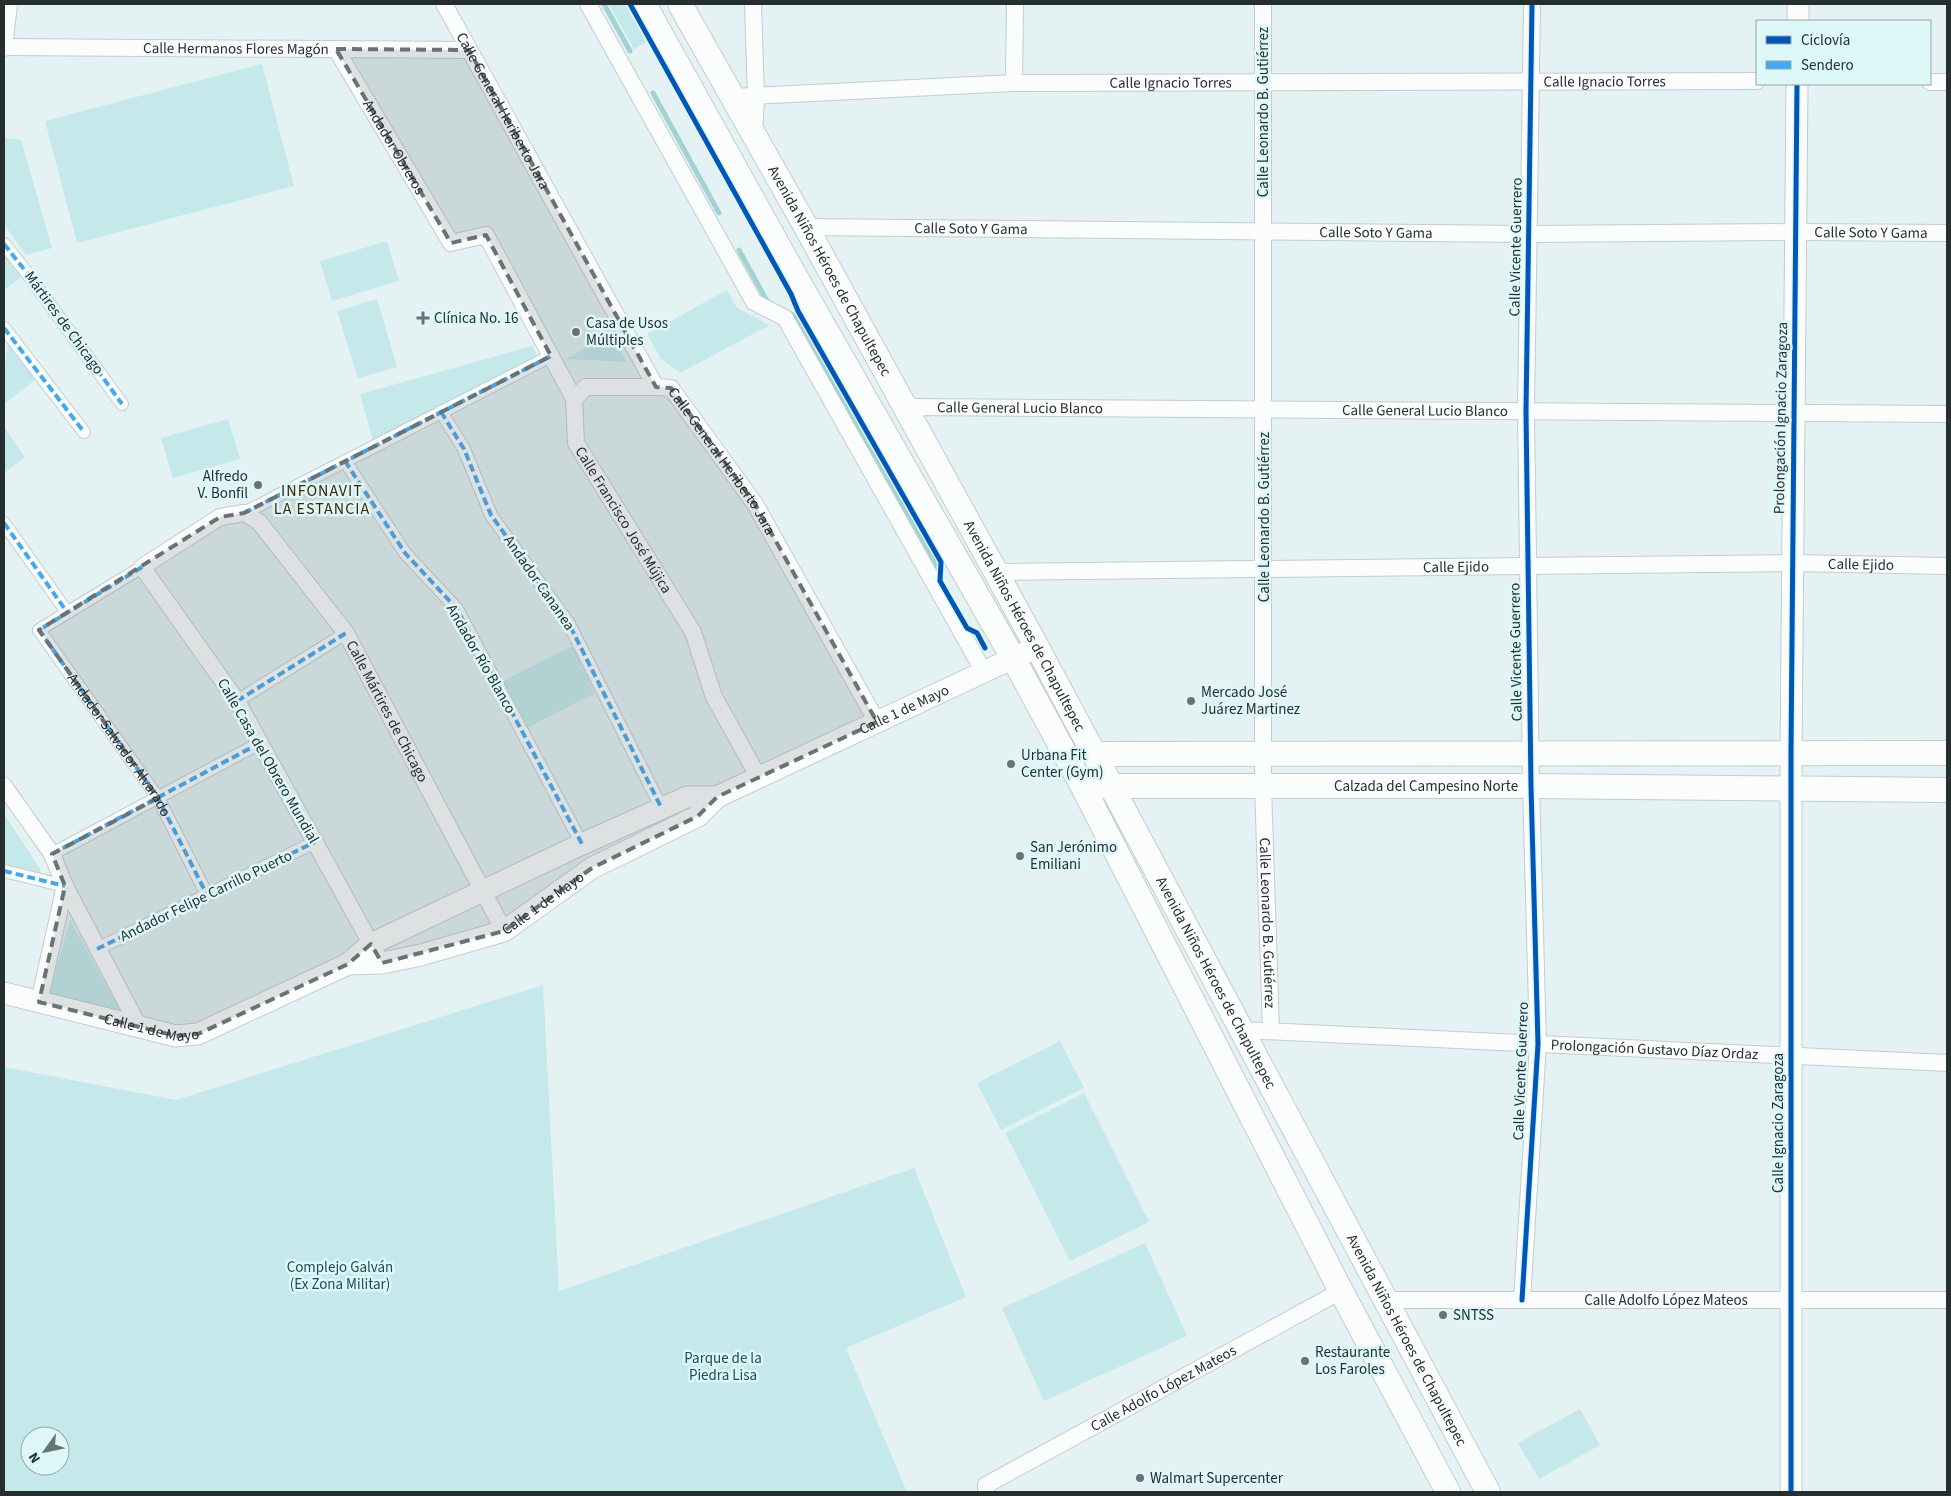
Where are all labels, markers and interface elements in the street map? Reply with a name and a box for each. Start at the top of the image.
legend [1756,20,1931,85]
street label: Calle Leonardo B. Gutiérrez [1253,27,1274,197]
street label: Calle General Heriberto Jara [451,29,555,193]
text: Ciclovía [1801,30,1850,51]
street label: Calle Hermanos Flores Magón [143,37,329,60]
text: Sendero [1801,55,1854,76]
street label: Calle Ignacio Torres [1543,71,1666,92]
street label: Calle Ignacio Torres [1109,72,1232,93]
street label: Andador Obreros [358,96,431,199]
street label: Avenida Niños Héroes de Chapultepec [763,162,897,380]
street label: Calle Vicente Guerrero [1504,177,1528,317]
street label: Calle Soto Y Gama [914,218,1028,240]
street label: Calle Soto Y Gama [1319,221,1433,244]
street label: Calle Soto Y Gama [1814,222,1928,243]
street label: Mártires de Chicago [19,267,109,379]
place label: Clínica No. 16 [434,308,519,329]
marker: Clínica No. 16 [416,311,430,325]
place label: Casa de Usos Múltiples [586,313,668,351]
street label: Prolongación Ignacio Zaragoza [1769,322,1793,514]
marker: Casa de Usos Múltiples [570,326,582,338]
street label: Calle General Heriberto Jara [663,383,781,539]
street label: Calle General Lucio Blanco [937,397,1103,419]
street label: Calle General Lucio Blanco [1342,399,1508,422]
street label: Calle Leonardo B. Gutiérrez [1254,432,1275,602]
street label: Calle Francisco José Mújica [570,442,677,597]
place label: Alfredo V. Bonfil [197,466,248,504]
marker: Alfredo V. Bonfil [252,479,264,491]
district label: INFONAVIT LA ESTANCIA [274,480,370,520]
street label: Avenida Niños Héroes de Chapultepec [959,516,1091,735]
street label: Andador Cananea [498,531,580,635]
street label: Calle Ejido [1828,553,1894,575]
street label: Calle Ejido [1423,556,1489,578]
street label: Calle Vicente Guerrero [1504,582,1528,722]
street label: Andador Río Blanco [441,600,521,718]
street label: Calle Mártires de Chicago [341,637,434,786]
street label: Andador Salvador Alvarado [62,669,176,820]
street label: Calle Casa del Obrero Mundial [212,675,324,848]
street label: Calle 1 de Mayo [856,679,952,739]
place label: Mercado José Juárez Martinez [1201,682,1300,720]
marker: Mercado José Juárez Martinez [1185,695,1197,707]
place label: Urbana Fit Center (Gym) [1021,745,1104,783]
marker: Urbana Fit Center (Gym) [1005,758,1017,770]
street label: Calzada del Campesino Norte [1334,776,1518,797]
place label: San Jerónimo Emiliani [1030,837,1117,875]
street label: Calle Leonardo B. Gutiérrez [1254,837,1281,1009]
street label: Andador Felipe Carrillo Puerto [116,845,296,947]
marker: San Jerónimo Emiliani [1014,850,1026,862]
street label: Calle 1 de Mayo [497,866,588,940]
street label: Avenida Niños Héroes de Chapultepec [1151,873,1282,1093]
street label: Calle Vicente Guerrero [1508,1001,1534,1141]
street label: Calle 1 de Mayo [102,1008,200,1046]
street label: Prolongación Gustavo Díaz Ordaz [1550,1034,1759,1065]
street label: Calle Ignacio Zaragoza [1768,1053,1789,1193]
street label: Avenida Niños Héroes de Chapultepec [1342,1230,1472,1450]
park label: Complejo Galván (Ex Zona Militar) [287,1257,393,1295]
street label: Calle Adolfo López Mateos [1584,1290,1748,1311]
place label: SNTSS [1453,1305,1494,1326]
marker: SNTSS [1437,1309,1449,1321]
street label: Calle Adolfo López Mateos [1086,1340,1240,1437]
place label: Restaurante Los Faroles [1315,1342,1390,1380]
park label: Parque de la Piedra Lisa [684,1348,762,1386]
marker: Restaurante Los Faroles [1299,1355,1311,1367]
north arrow [20,1426,70,1476]
text: N [24,1448,46,1467]
place label: Walmart Supercenter [1150,1468,1284,1489]
marker: Walmart Supercenter [1134,1472,1146,1484]

